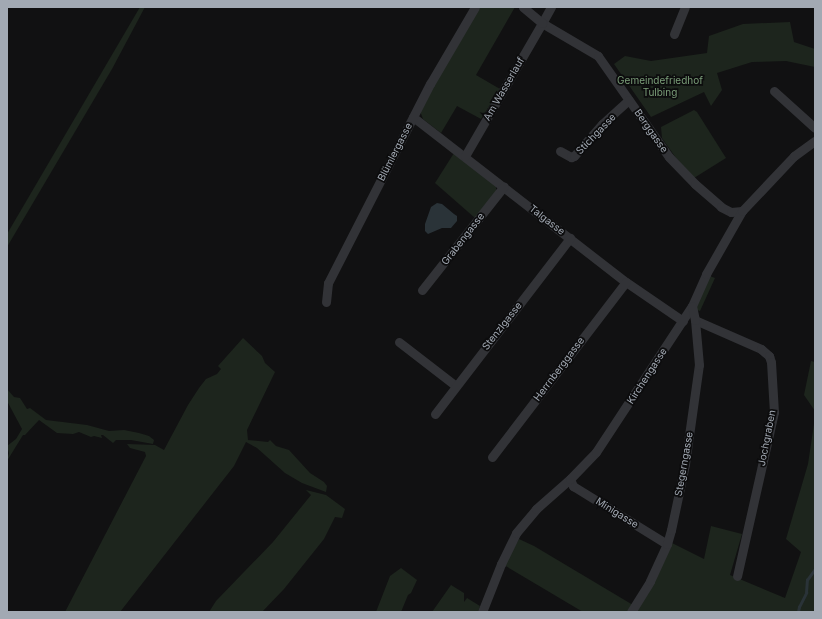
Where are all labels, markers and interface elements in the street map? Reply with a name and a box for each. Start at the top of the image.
street label: Am Wasserlauf [481,55,527,123]
park label: Gemeindefriedhof Tulbing [617,74,703,98]
street label: Berggasse [632,107,670,155]
street label: Stichgasse [574,111,618,157]
street label: Blümlergasse [375,121,415,183]
street label: Talgasse [527,202,567,238]
street label: Grabengasse [439,211,487,267]
street label: Stenzlgasse [480,300,524,352]
street label: Herrnberggasse [531,335,587,403]
street label: Kirchengasse [624,346,670,406]
street label: Jochgraben [756,409,778,467]
street label: Stegerngasse [672,431,696,497]
street label: Minigasse [594,495,640,531]

